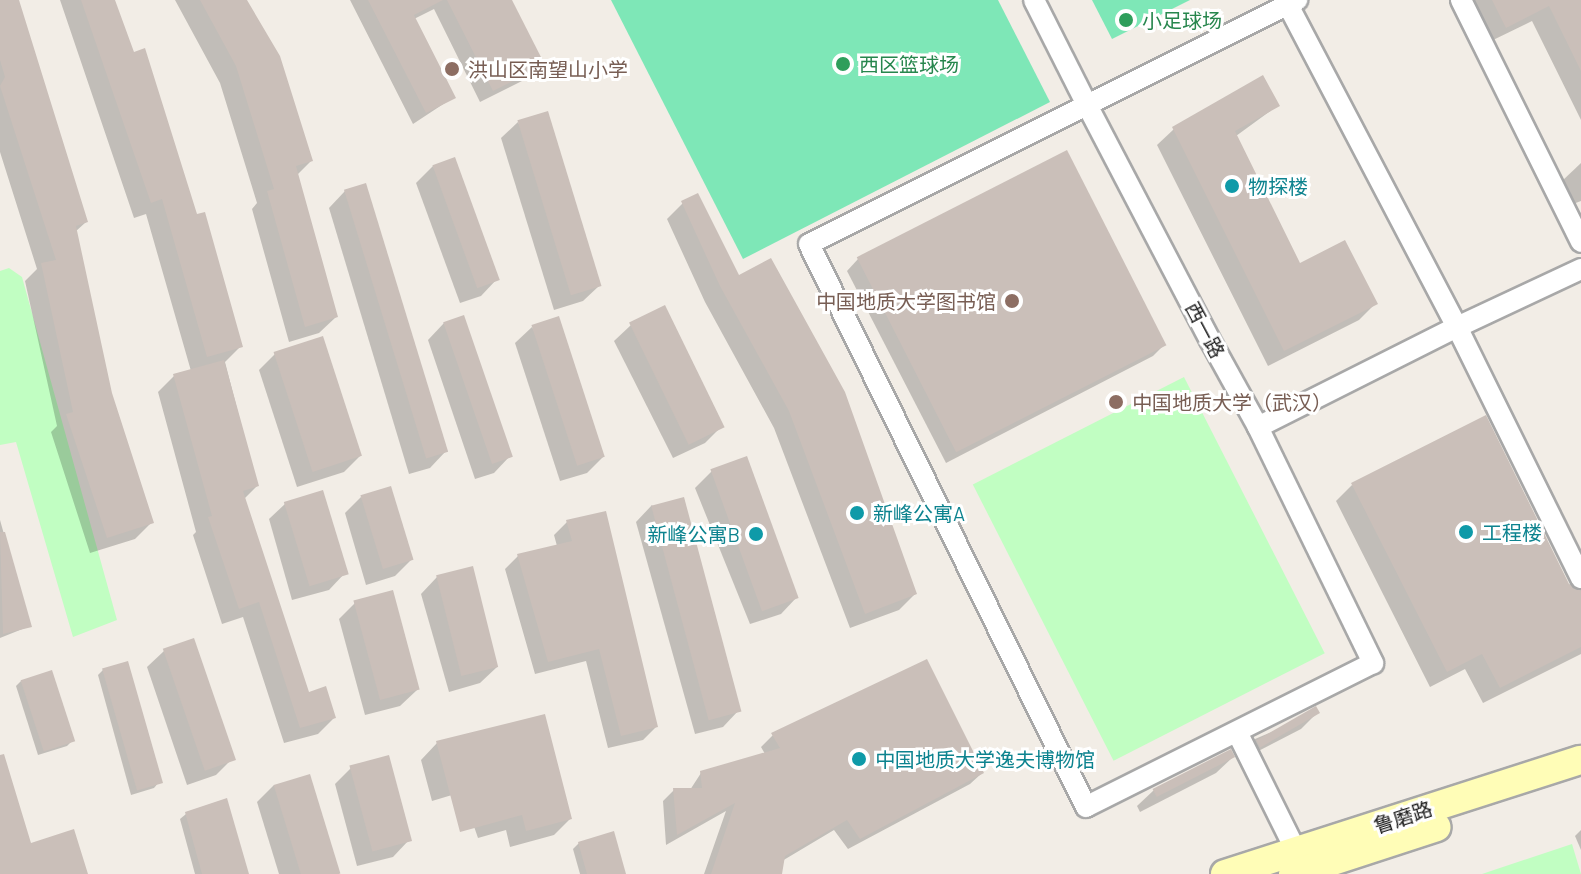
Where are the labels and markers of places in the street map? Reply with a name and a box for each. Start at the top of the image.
place label: 小足球场 [1142,8,1222,32]
marker: 小足球场 [1117,11,1135,29]
place label: 西区篮球场 [859,52,959,76]
marker: 西区篮球场 [834,55,852,73]
place label: 洪山区南望山小学 [468,57,628,81]
marker: 洪山区南望山小学 [443,60,461,78]
place label: 物探楼 [1248,174,1308,198]
marker: 物探楼 [1223,177,1241,195]
place label: 中国地质大学图书馆 [816,289,996,313]
marker: 中国地质大学图书馆 [1003,292,1021,310]
place label: 中国地质大学（武汉） [1132,390,1332,414]
marker: 中国地质大学（武汉） [1107,393,1125,411]
place label: 新峰公寓A [873,501,965,525]
marker: 新峰公寓A [848,504,866,522]
place label: 工程楼 [1482,520,1542,544]
place label: 新峰公寓B [647,522,740,546]
marker: 工程楼 [1457,523,1475,541]
marker: 新峰公寓B [747,525,765,543]
place label: 中国地质大学逸夫博物馆 [875,747,1095,771]
marker: 中国地质大学逸夫博物馆 [850,750,868,768]

